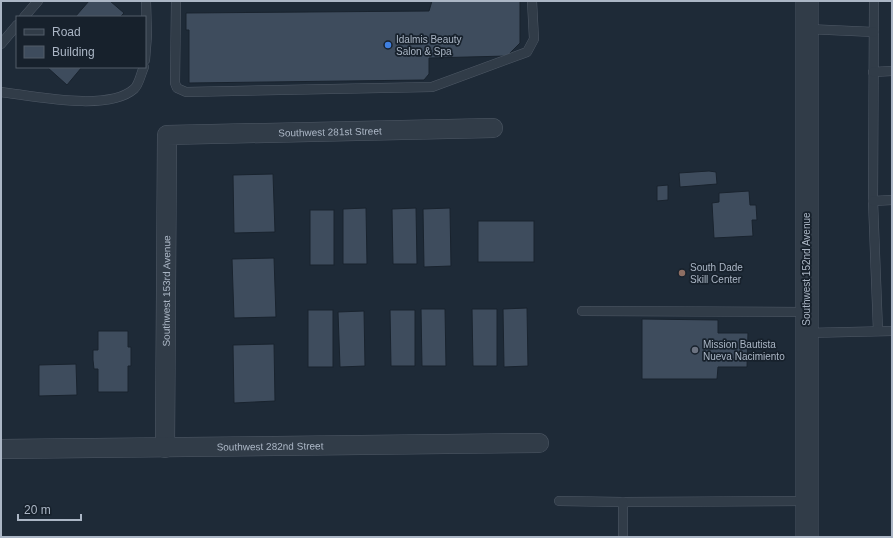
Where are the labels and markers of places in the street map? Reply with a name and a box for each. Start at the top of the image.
place label: Idalmis Beauty Salon & Spa [396,34,462,57]
marker: Idalmis Beauty Salon & Spa [383,40,393,50]
place label: South Dade Skill Center [690,262,743,285]
marker: South Dade Skill Center [677,268,687,278]
place label: Mission Bautista Nueva Nacimiento [703,339,785,362]
marker: Mission Bautista Nueva Nacimiento [690,345,700,355]

